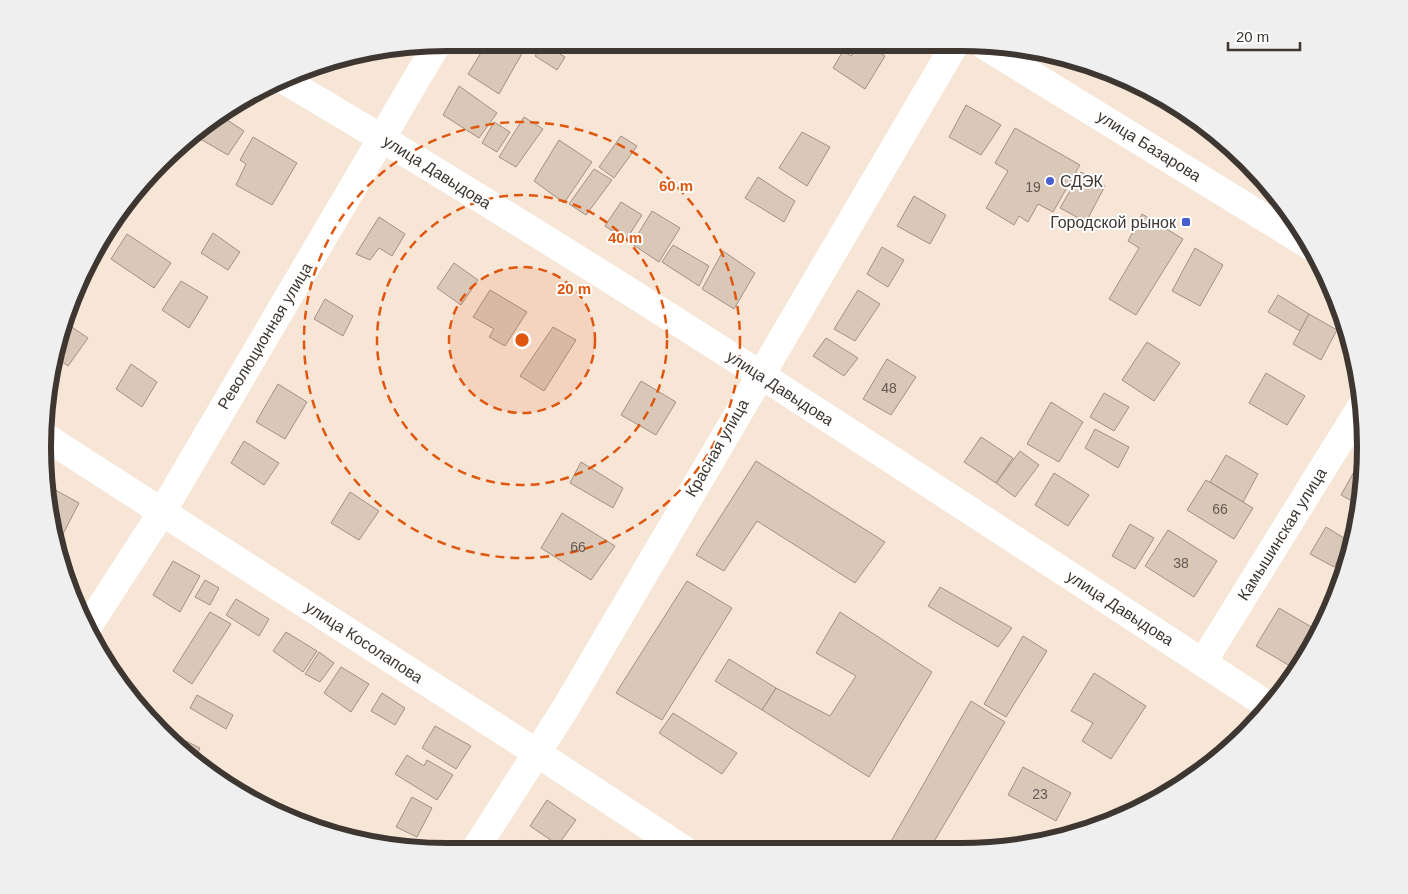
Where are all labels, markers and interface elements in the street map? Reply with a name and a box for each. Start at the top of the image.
scale bar [1228,20,1300,52]
text: 20 m [1236,28,1269,45]
street label: улица Базарова [1094,107,1204,185]
street label: улица Давыдова [380,132,494,212]
place label: СДЭК [1060,173,1104,190]
marker: СДЭК [1044,175,1056,187]
text: 60 m [659,177,693,194]
house number: 19 [1025,179,1041,195]
place label: Городской рынок [1050,214,1177,231]
marker: Городской рынок [1180,216,1192,228]
text: 40 m [608,229,642,246]
street label: Революционная улица [215,260,316,412]
text: 20 m [557,280,591,297]
centre of rings [513,331,531,349]
street label: улица Давыдова [724,347,837,429]
house number: 48 [881,380,897,396]
street label: Красная улица [682,396,752,500]
street label: Камышинская улица [1234,465,1330,603]
house number: 66 [1212,501,1228,517]
house number: 66 [570,539,586,555]
house number: 38 [1173,555,1189,571]
street label: улица Давыдова [1064,567,1177,649]
street label: улица Косолапова [302,598,426,686]
house number: 23 [1032,786,1048,802]

